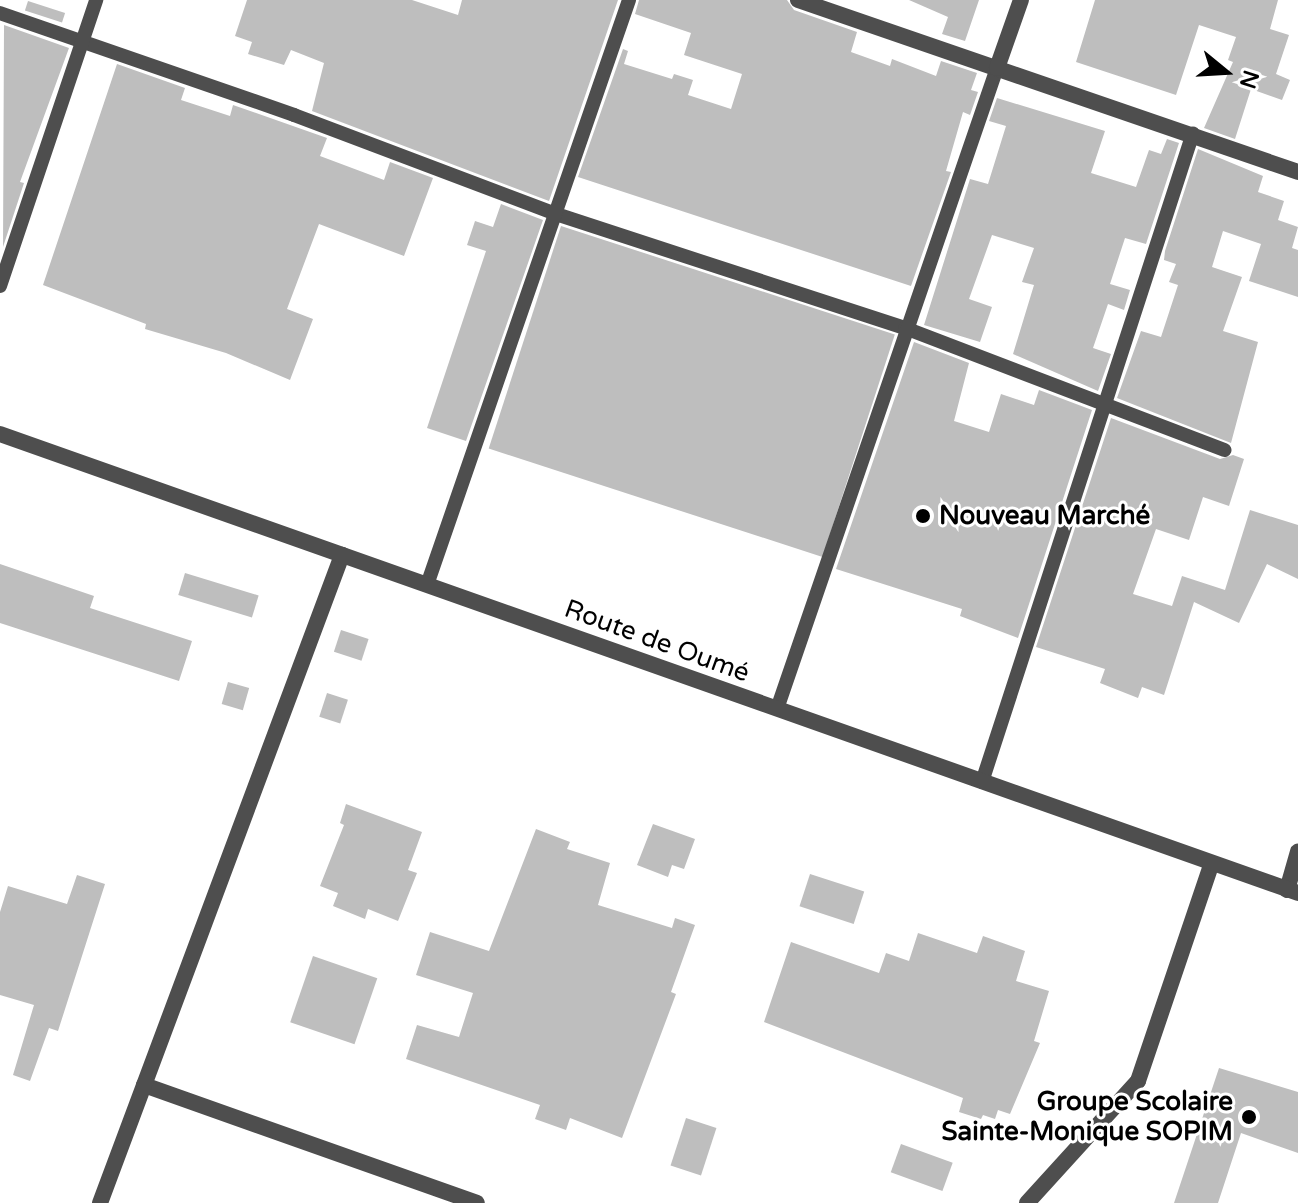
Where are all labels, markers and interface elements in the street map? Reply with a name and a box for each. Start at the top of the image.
north arrow [1186,32,1266,112]
text: N [1234,67,1264,92]
place label: Nouveau Marché [939,500,1150,532]
marker: Nouveau Marché [914,507,932,525]
street label: Route de Oumé [560,593,754,689]
place label: Groupe Scolaire Sainte-Monique SOPIM [942,1086,1233,1148]
marker: Groupe Scolaire Sainte-Monique SOPIM [1240,1108,1258,1126]

